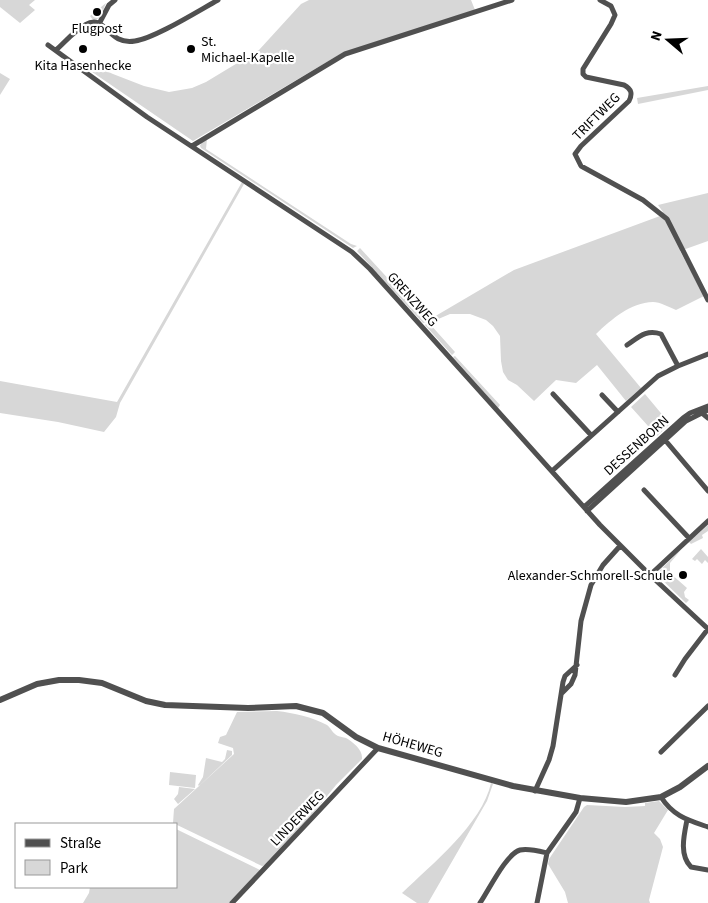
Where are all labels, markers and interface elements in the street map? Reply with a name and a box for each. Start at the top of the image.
marker: Flugpost [91,6,103,18]
north arrow [643,15,693,65]
place label: Flugpost [72,19,123,39]
text: N [646,28,668,44]
place label: St. Michael-Kapelle [201,32,295,68]
marker: Kita Hasenhecke [77,43,89,55]
marker: St. Michael-Kapelle [185,43,197,55]
place label: Kita Hasenhecke [34,56,132,76]
street label: TRIFTWEG [568,88,625,145]
street label: GRENZWEG [382,268,442,331]
street label: DESSENBORN [600,411,674,481]
place label: Alexander-Schmorell-Schule [508,566,673,586]
marker: Alexander-Schmorell-Schule [677,569,689,581]
street label: HÖHEWEG [380,727,445,763]
street label: LINDERWEG [266,786,329,851]
legend [15,823,178,888]
text: Straße [60,833,101,854]
text: Park [60,858,89,879]

